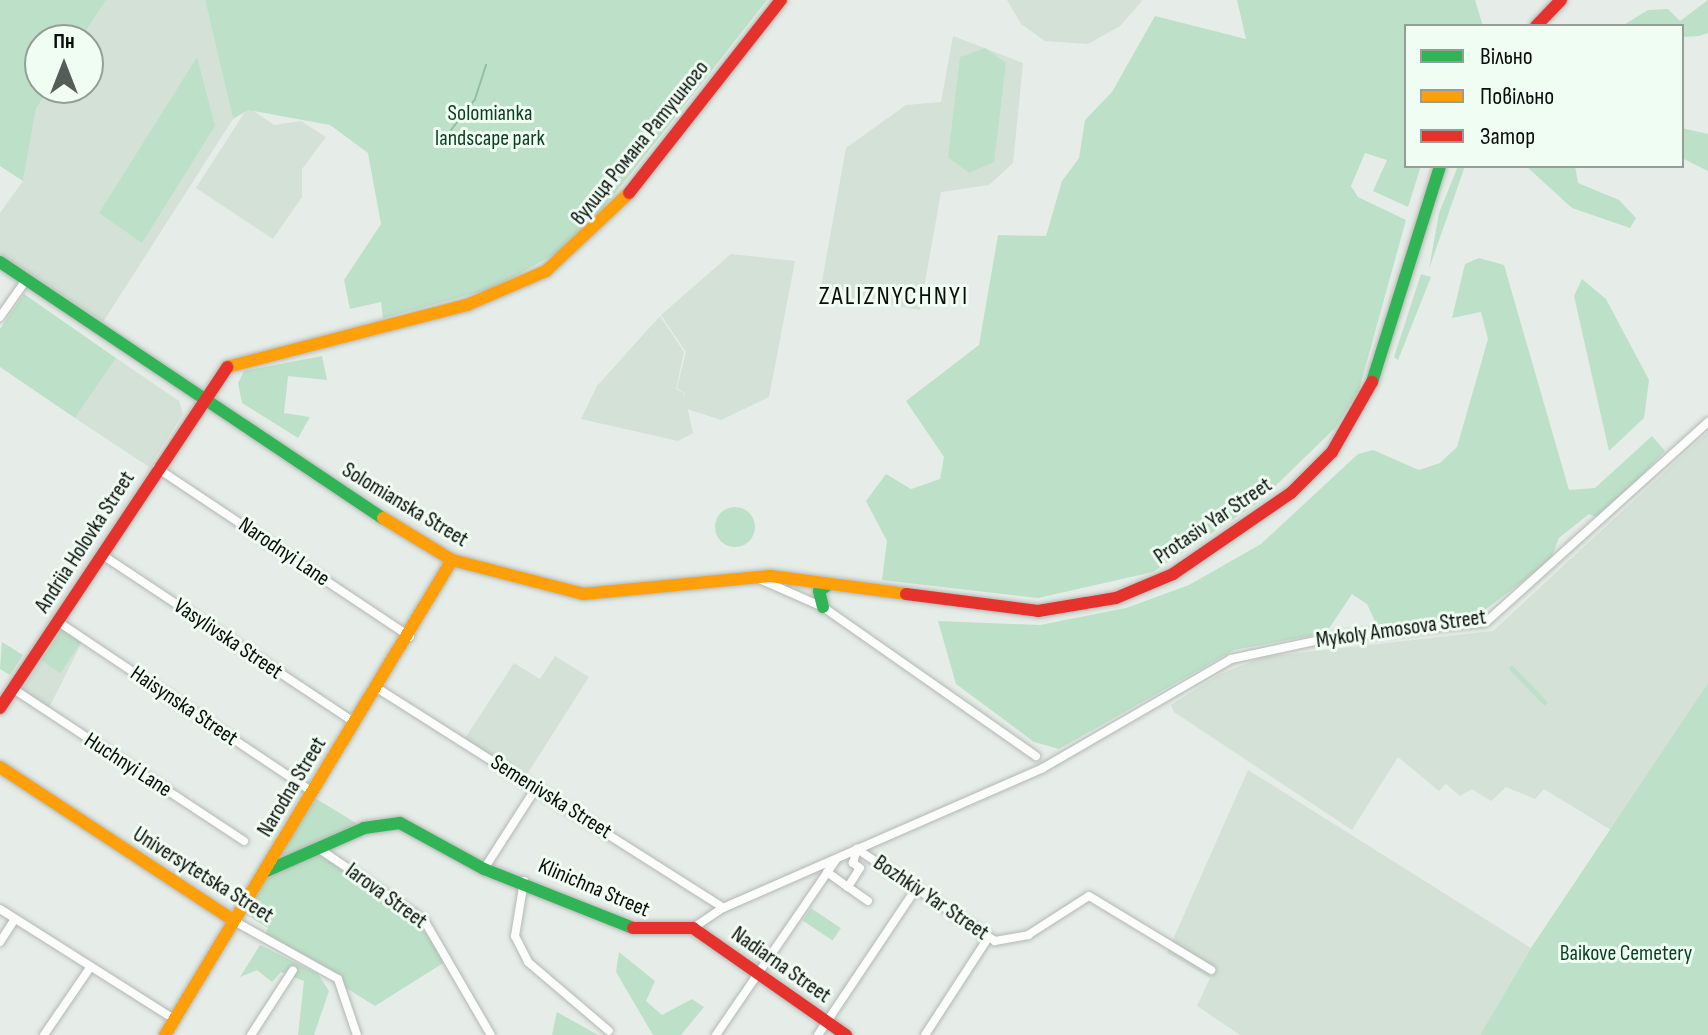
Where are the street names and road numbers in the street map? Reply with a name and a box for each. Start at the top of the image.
street label: вулиця Романа Ратушного [566,55,714,231]
street label: Solomianska Street [337,457,473,553]
street label: Andriia Holovka Street [29,466,141,618]
street label: Protasiv Yar Street [1149,472,1277,570]
street label: Narodnyi Lane [233,512,335,592]
street label: Vasylivska Street [168,593,288,685]
street label: Mykoly Amosova Street [1314,604,1488,654]
street label: Haisynska Street [125,660,243,752]
street label: Huchnyi Lane [79,727,177,803]
street label: Narodna Street [252,732,332,842]
street label: Semenivska Street [486,749,616,845]
street label: Universytetska Street [128,821,278,929]
street label: Bozhkiv Yar Street [868,850,994,946]
street label: Klinichna Street [534,853,654,923]
street label: Iarova Street [340,858,432,934]
street label: Nadiarna Street [726,921,836,1009]

